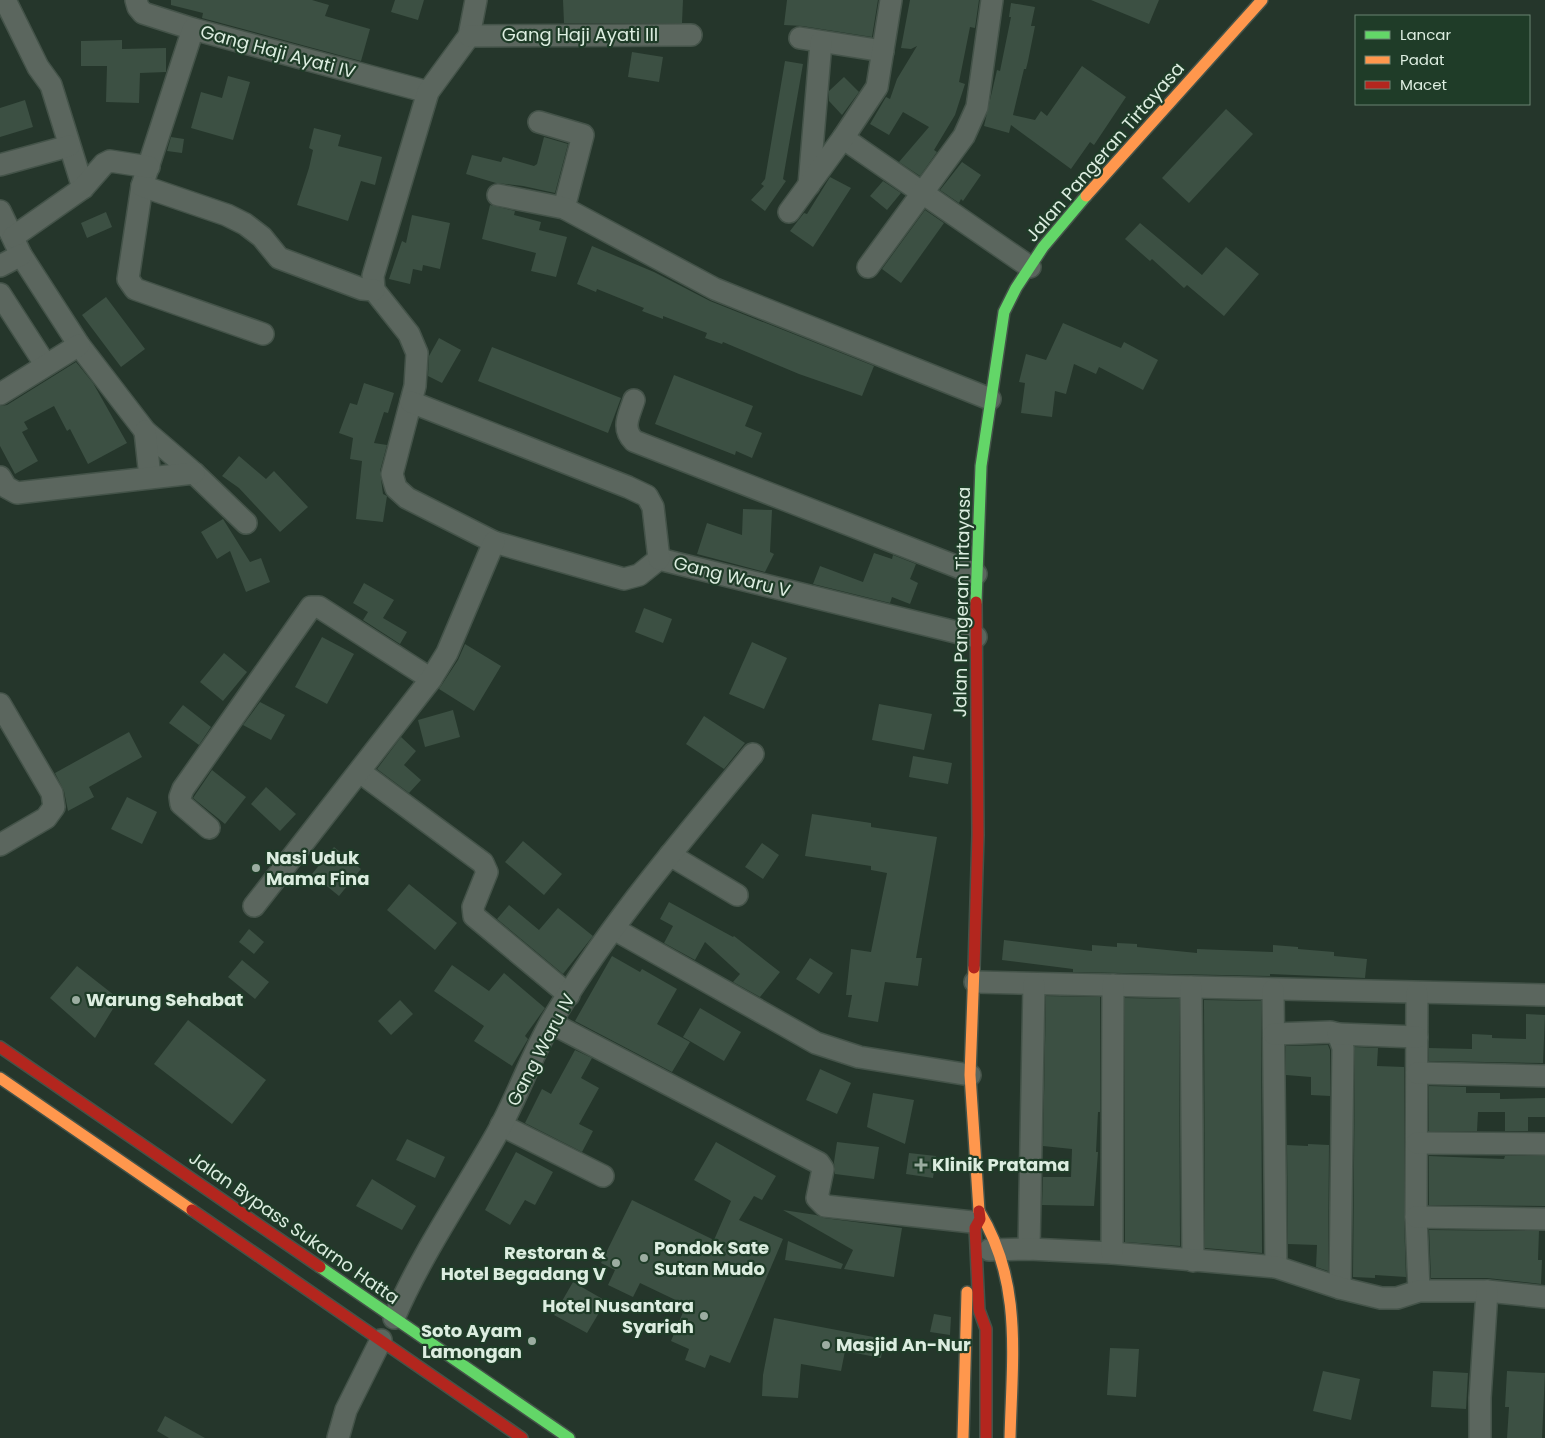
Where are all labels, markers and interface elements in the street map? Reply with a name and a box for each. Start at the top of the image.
legend [1355,15,1530,105]
street label: Gang Haji Ayati IV [198,19,359,84]
street label: Gang Haji Ayati III [502,22,658,47]
text: Lancar [1400,24,1451,45]
text: Padat [1400,49,1445,70]
street label: Jalan Pangeran Tirtayasa [1019,56,1190,247]
text: Macet [1400,74,1447,95]
street label: Jalan Pangeran Tirtayasa [947,486,976,718]
street label: Gang Waru V [671,550,793,603]
place label: Nasi Uduk Mama Fina [266,845,369,891]
marker: Nasi Uduk Mama Fina [250,862,262,874]
place label: Warung Sehabat [86,987,243,1012]
street label: Gang Waru IV [500,989,581,1110]
marker: Warung Sehabat [70,994,82,1006]
street label: Jalan Bypass Sukarno Hatta [184,1145,405,1310]
place label: Klinik Pratama [932,1152,1070,1177]
marker: Klinik Pratama [914,1158,928,1172]
place label: Pondok Sate Sutan Mudo [654,1235,769,1281]
place label: Restoran & Hotel Begadang V [441,1240,607,1286]
marker: Pondok Sate Sutan Mudo [638,1252,650,1264]
marker: Restoran & Hotel Begadang V [610,1257,622,1269]
place label: Hotel Nusantara Syariah [542,1293,694,1339]
marker: Hotel Nusantara Syariah [698,1310,710,1322]
place label: Soto Ayam Lamongan [421,1318,522,1364]
place label: Masjid An-Nur [836,1332,971,1357]
marker: Soto Ayam Lamongan [526,1335,538,1347]
marker: Masjid An-Nur [820,1339,832,1351]

